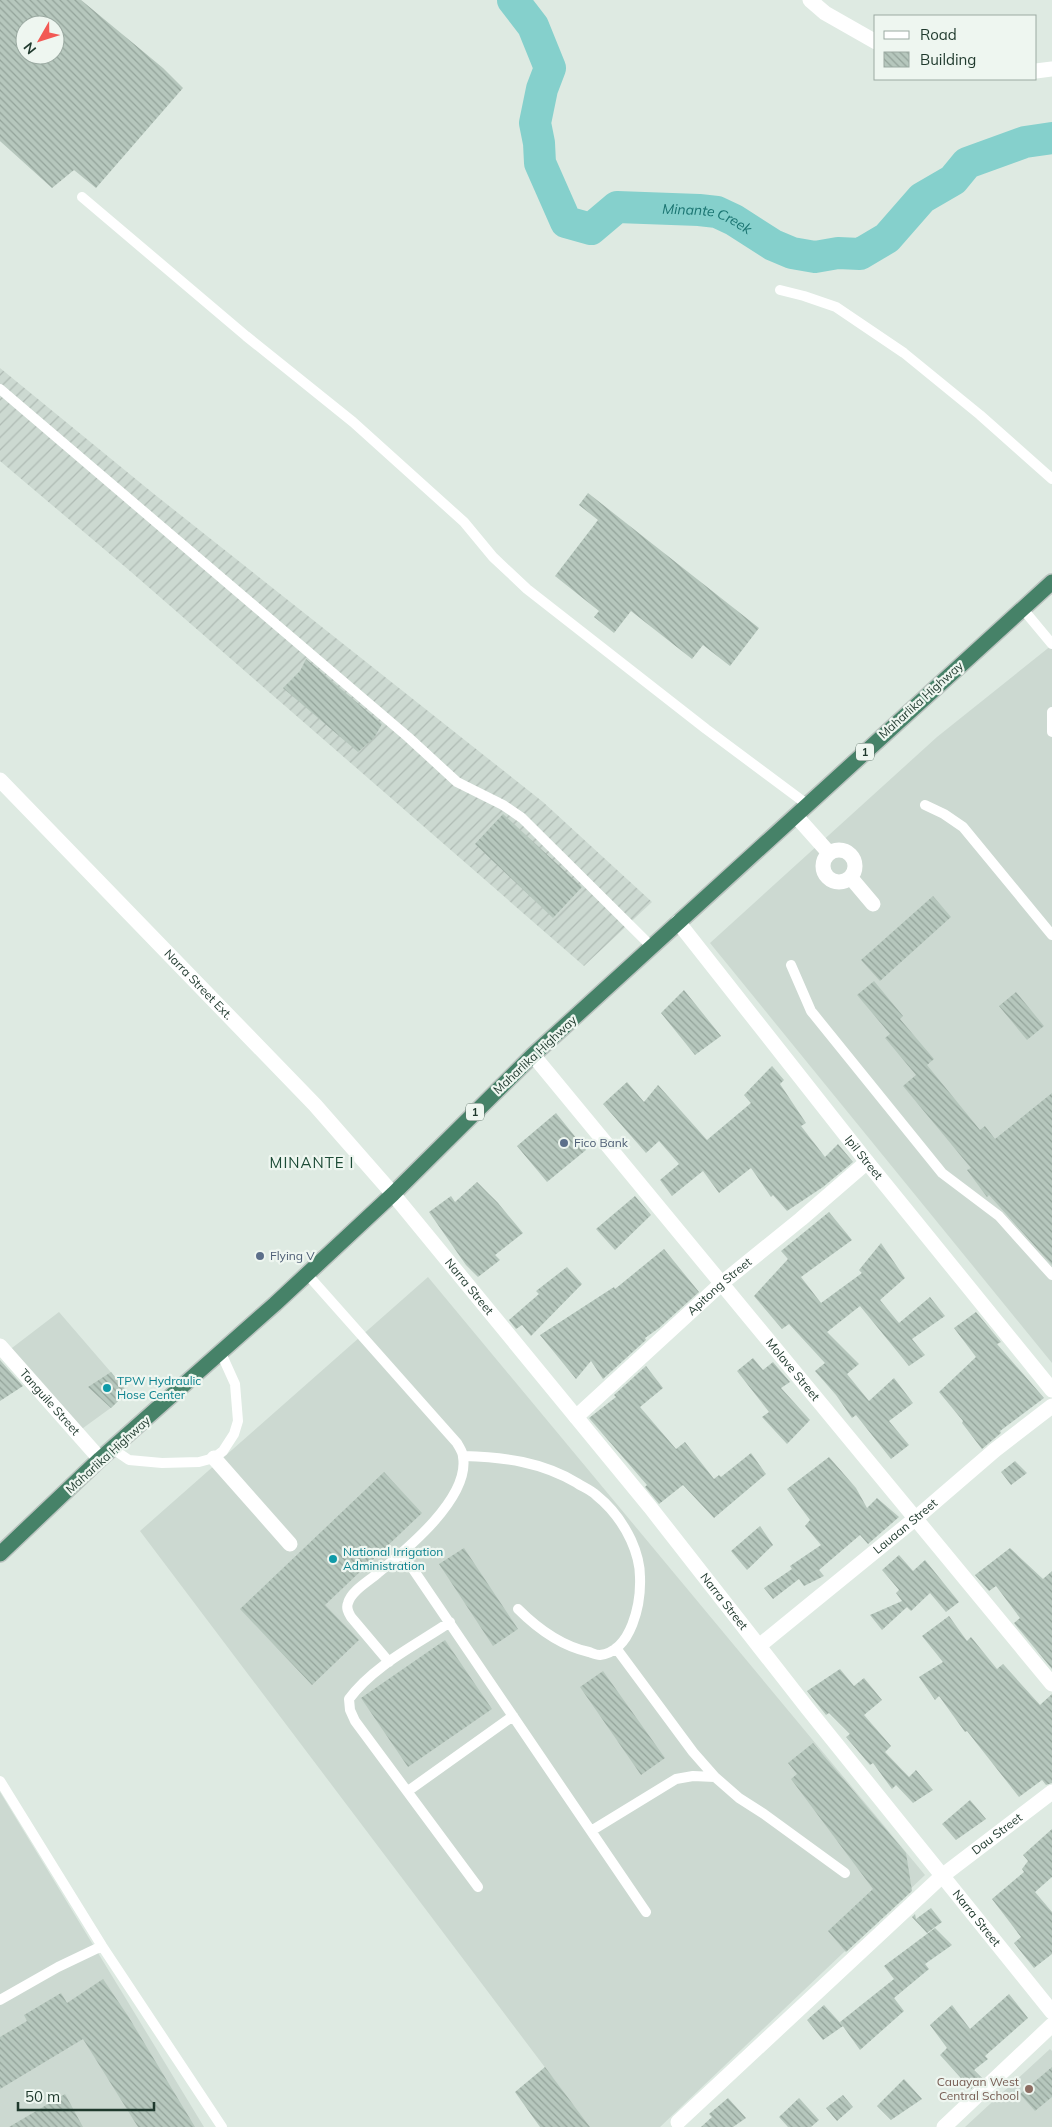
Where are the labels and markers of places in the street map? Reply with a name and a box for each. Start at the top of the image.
place label: Fico Bank [574,1135,629,1150]
marker: Fico Bank [558,1137,570,1149]
place label: Flying V [270,1248,315,1263]
marker: Flying V [254,1250,266,1262]
place label: TPW Hydraulic Hose Center [117,1373,201,1402]
marker: TPW Hydraulic Hose Center [101,1382,113,1394]
place label: National Irrigation Administration [343,1544,443,1573]
marker: National Irrigation Administration [327,1553,339,1565]
place label: Cauayan West Central School [937,2074,1019,2103]
marker: Cauayan West Central School [1023,2083,1035,2095]

